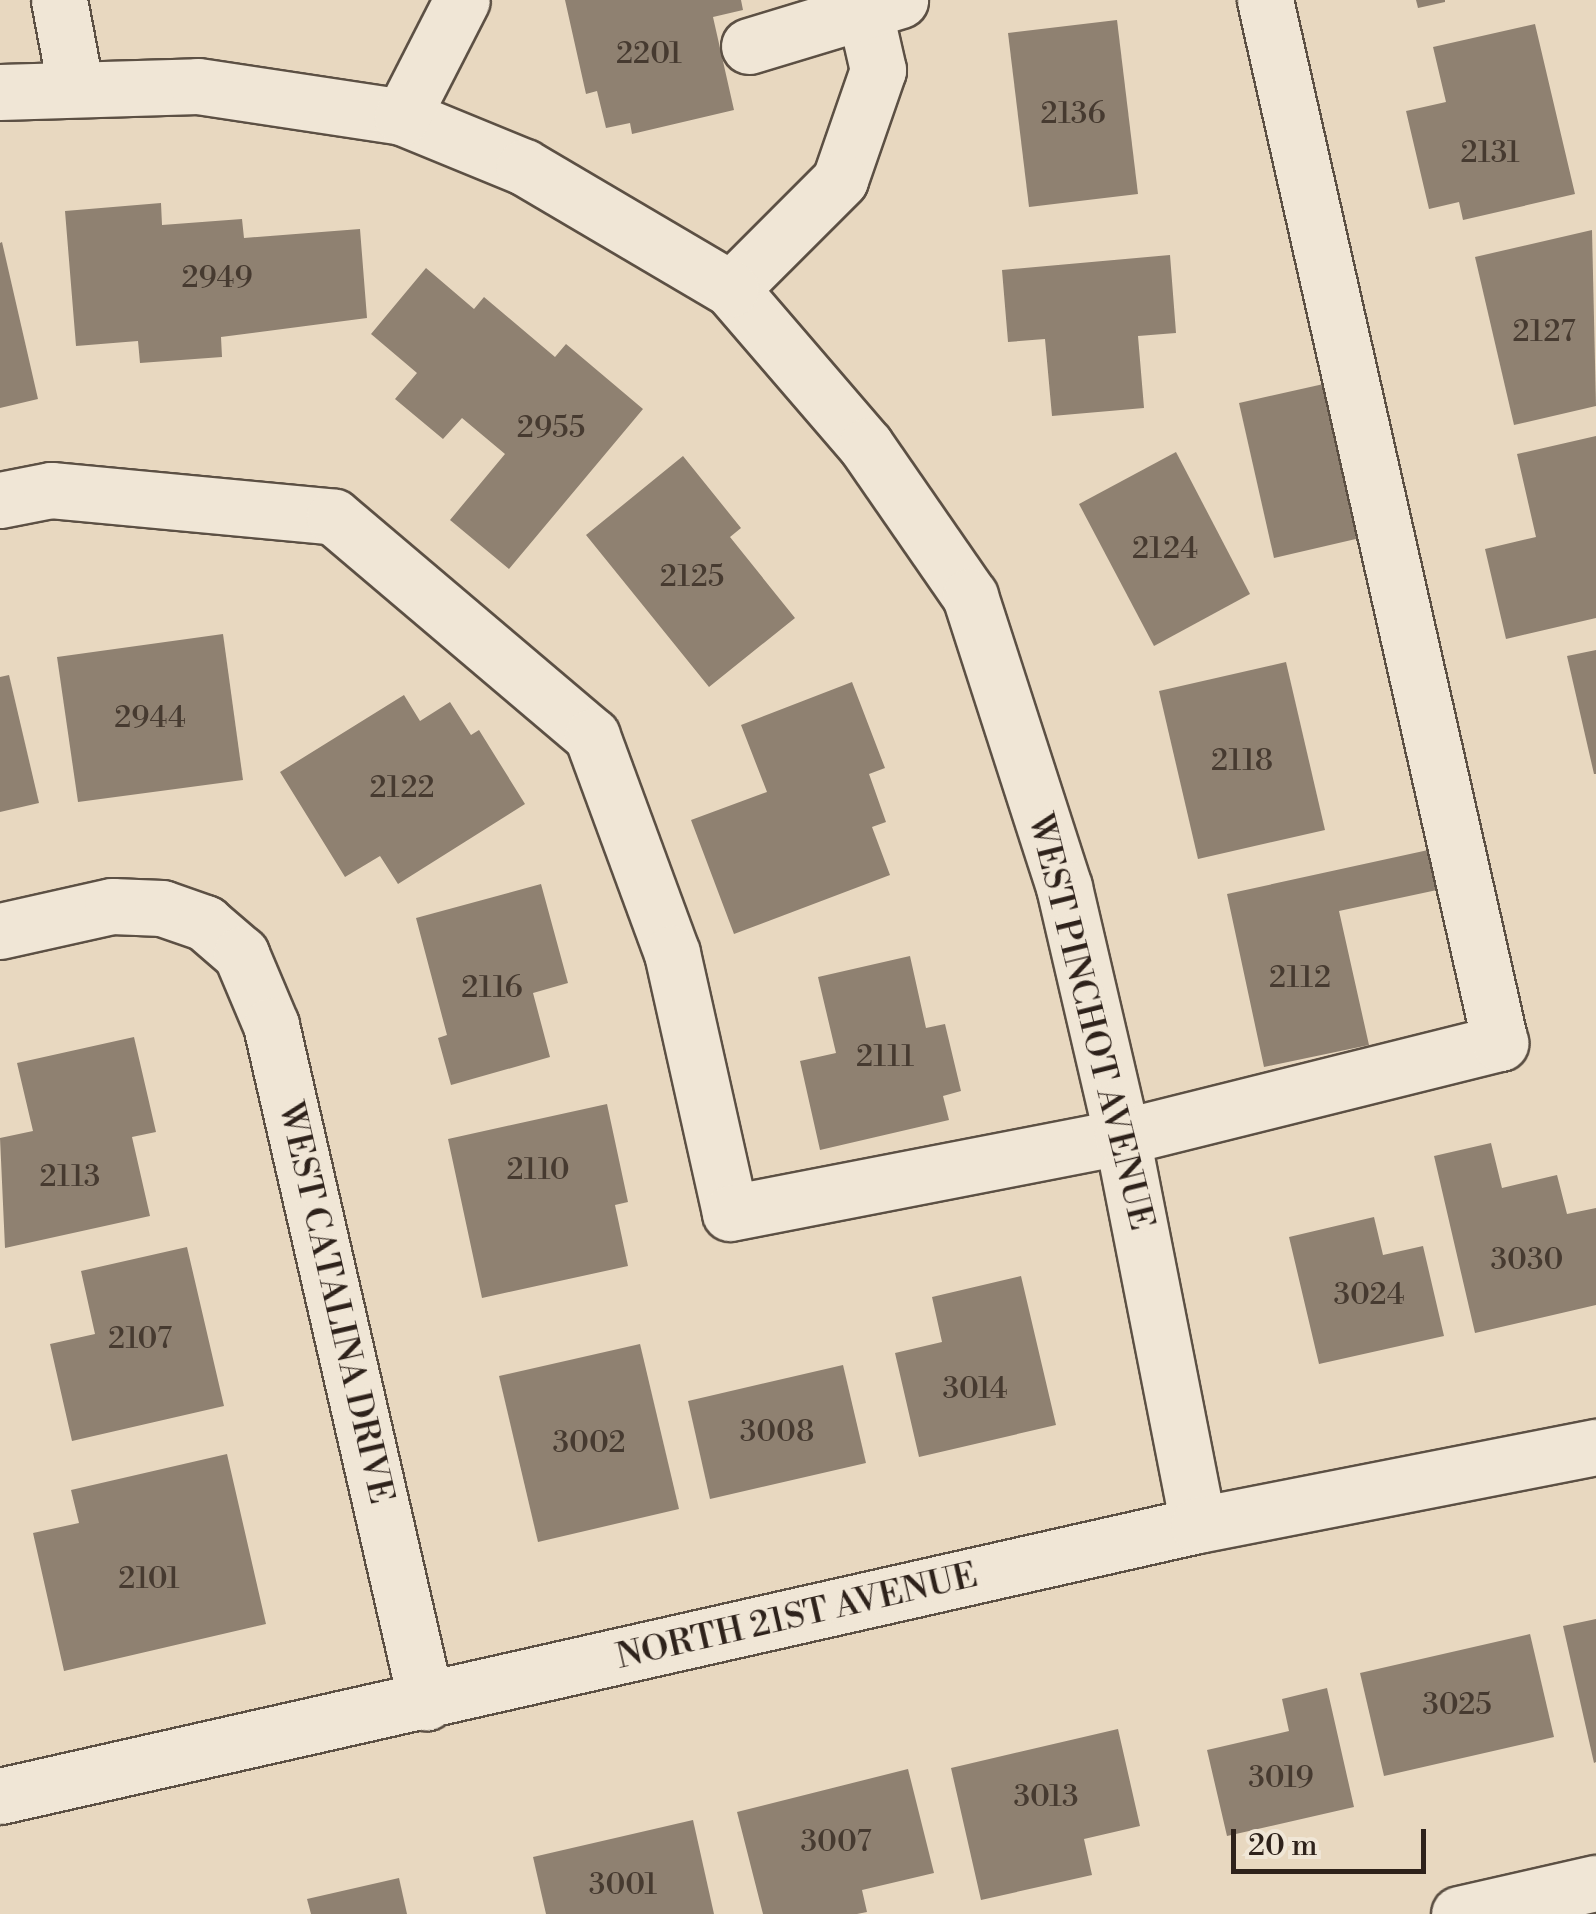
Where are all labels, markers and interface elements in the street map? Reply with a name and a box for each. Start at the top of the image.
house number: 2201 [616,36,682,72]
house number: 2136 [1040,96,1106,132]
house number: 2131 [1460,135,1520,171]
house number: 2949 [181,260,253,296]
house number: 2127 [1512,314,1576,350]
house number: 2955 [517,410,585,446]
house number: 2124 [1132,531,1198,567]
house number: 2125 [660,559,724,595]
house number: 2944 [114,700,186,736]
house number: 2118 [1211,743,1273,779]
house number: 2122 [369,770,435,806]
street label: WEST PINCHOT AVENUE [1018,810,1162,1234]
house number: 2112 [1269,960,1331,996]
house number: 2116 [461,970,523,1006]
house number: 2111 [856,1039,914,1075]
street label: WEST CATALINA DRIVE [268,1098,402,1508]
house number: 2110 [506,1152,570,1188]
house number: 2113 [40,1159,100,1195]
house number: 3030 [1491,1242,1563,1278]
house number: 3024 [1333,1277,1405,1313]
house number: 2107 [108,1321,172,1357]
house number: 3014 [942,1371,1008,1407]
house number: 3008 [740,1414,814,1450]
house number: 3002 [553,1425,625,1461]
street label: NORTH 21ST AVENUE [612,1555,982,1679]
house number: 2101 [118,1561,180,1597]
house number: 3025 [1422,1687,1492,1723]
house number: 3019 [1248,1760,1314,1796]
house number: 3013 [1014,1779,1078,1815]
scale bar [1236,1809,1431,1871]
house number: 3007 [800,1824,872,1860]
text: 20 m [1248,1827,1317,1865]
house number: 3001 [589,1867,657,1903]

